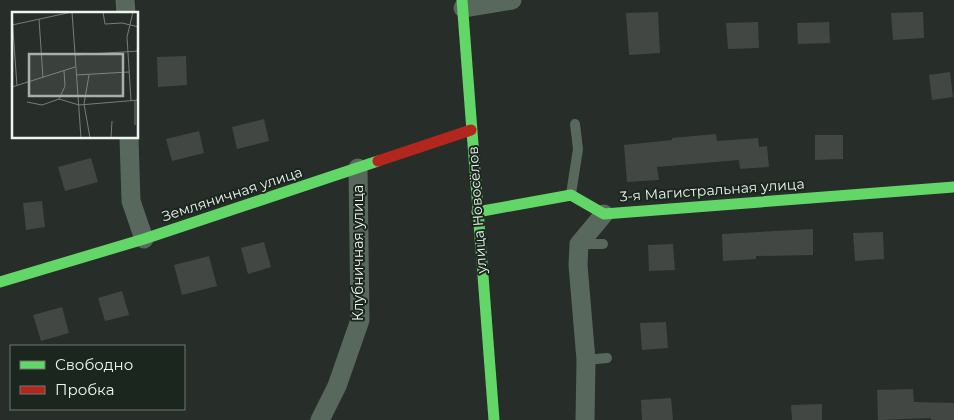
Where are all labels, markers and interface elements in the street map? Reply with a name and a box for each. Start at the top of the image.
inset map [12,12,139,139]
street label: улица Новосёлов [464,146,491,275]
street label: Земляничная улица [159,163,305,225]
street label: 3-я Магистральная улица [619,175,805,205]
street label: Клубничная улица [349,185,367,321]
legend [10,345,185,410]
text: Свободно [55,355,133,374]
text: Пробка [55,380,114,399]

